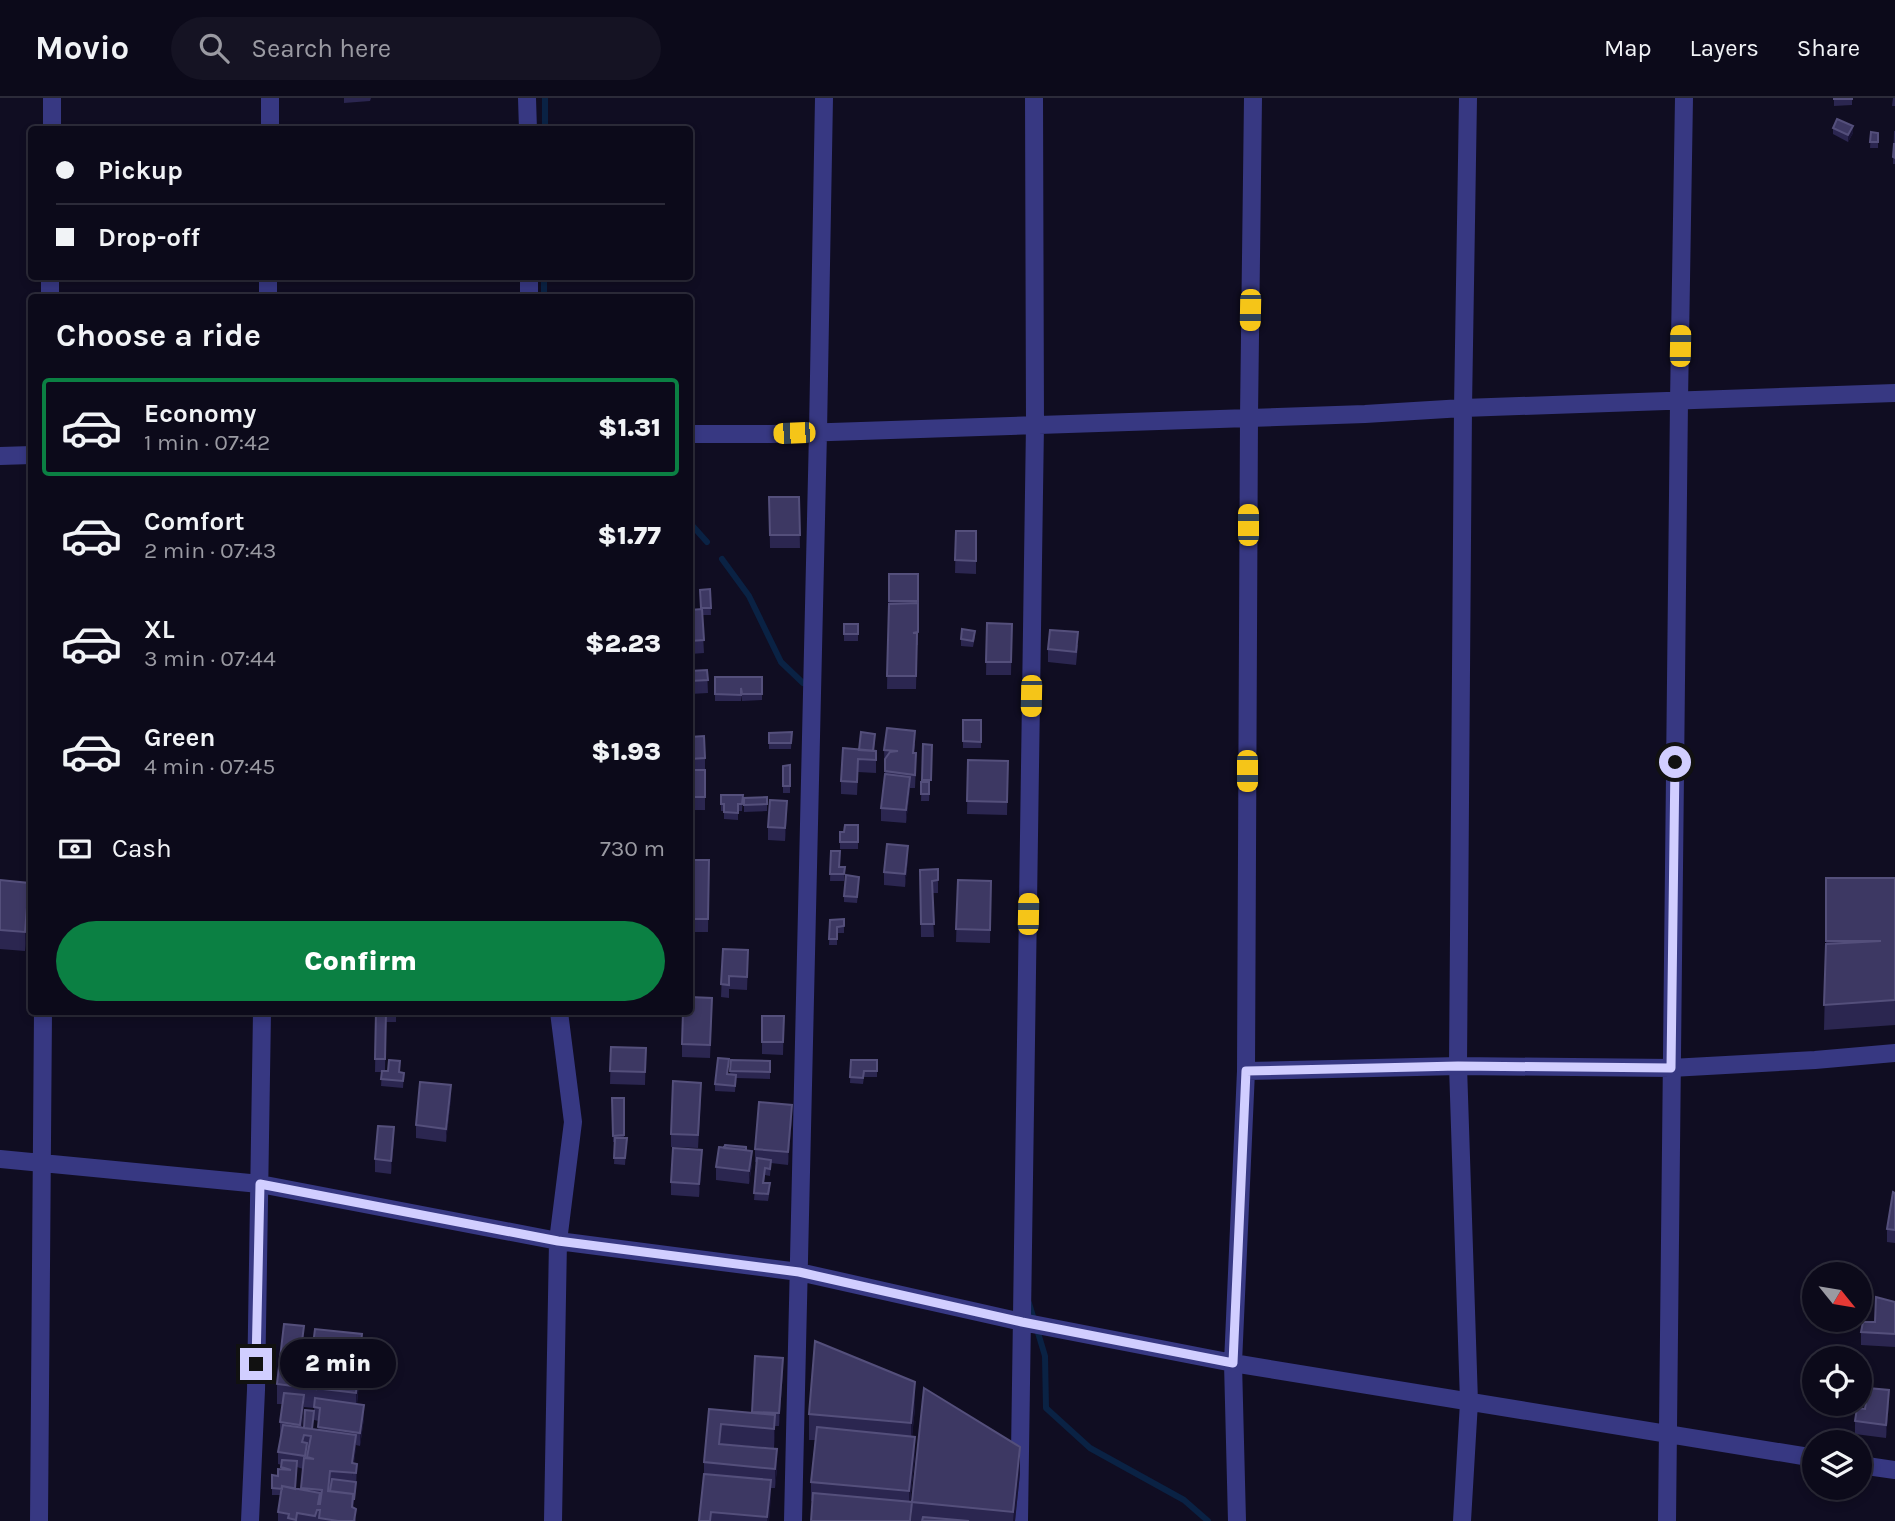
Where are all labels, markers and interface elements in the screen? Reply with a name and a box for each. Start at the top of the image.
search box [171,17,661,80]
text: Movio [35,29,129,67]
icon: search [195,29,233,67]
text: Search here [251,33,391,64]
text: Map [1604,34,1652,62]
text: Layers [1690,34,1759,62]
text: Share [1797,34,1860,62]
text: Pickup [98,155,183,186]
text: Drop-off [98,222,200,253]
car [1240,289,1261,331]
text: Choose a ride [56,317,261,354]
car [1670,325,1691,367]
icon: car [60,396,123,459]
text: Economy [144,398,256,429]
text: $1.31 [598,412,661,443]
car [773,422,816,444]
text: 1 min · 07:42 [144,429,270,456]
icon: car [60,504,123,567]
car [1238,504,1259,546]
text: Comfort [144,506,245,537]
text: $1.77 [598,520,661,551]
text: 2 min · 07:43 [144,537,276,564]
icon: car [60,612,123,675]
text: XL [144,614,175,645]
text: $2.23 [585,628,661,659]
text: 3 min · 07:44 [144,645,276,672]
car [1021,675,1042,717]
icon: car [60,720,123,783]
text: Green [144,722,216,753]
text: $1.93 [591,736,661,767]
route start [1659,746,1691,778]
car [1237,750,1258,792]
text: 4 min · 07:45 [144,753,275,780]
icon: cash [56,830,94,868]
text: Cash [112,833,172,864]
text: 730 m [600,835,665,862]
car [1018,893,1039,935]
button: Confirm [56,921,665,1001]
north arrow [1802,1262,1872,1332]
map controls [1802,1262,1872,1500]
callout: 2 min [280,1340,396,1388]
button: locate [1802,1346,1872,1416]
route end [240,1348,272,1380]
text: 2 min [305,1350,371,1377]
button: layers [1802,1430,1872,1500]

